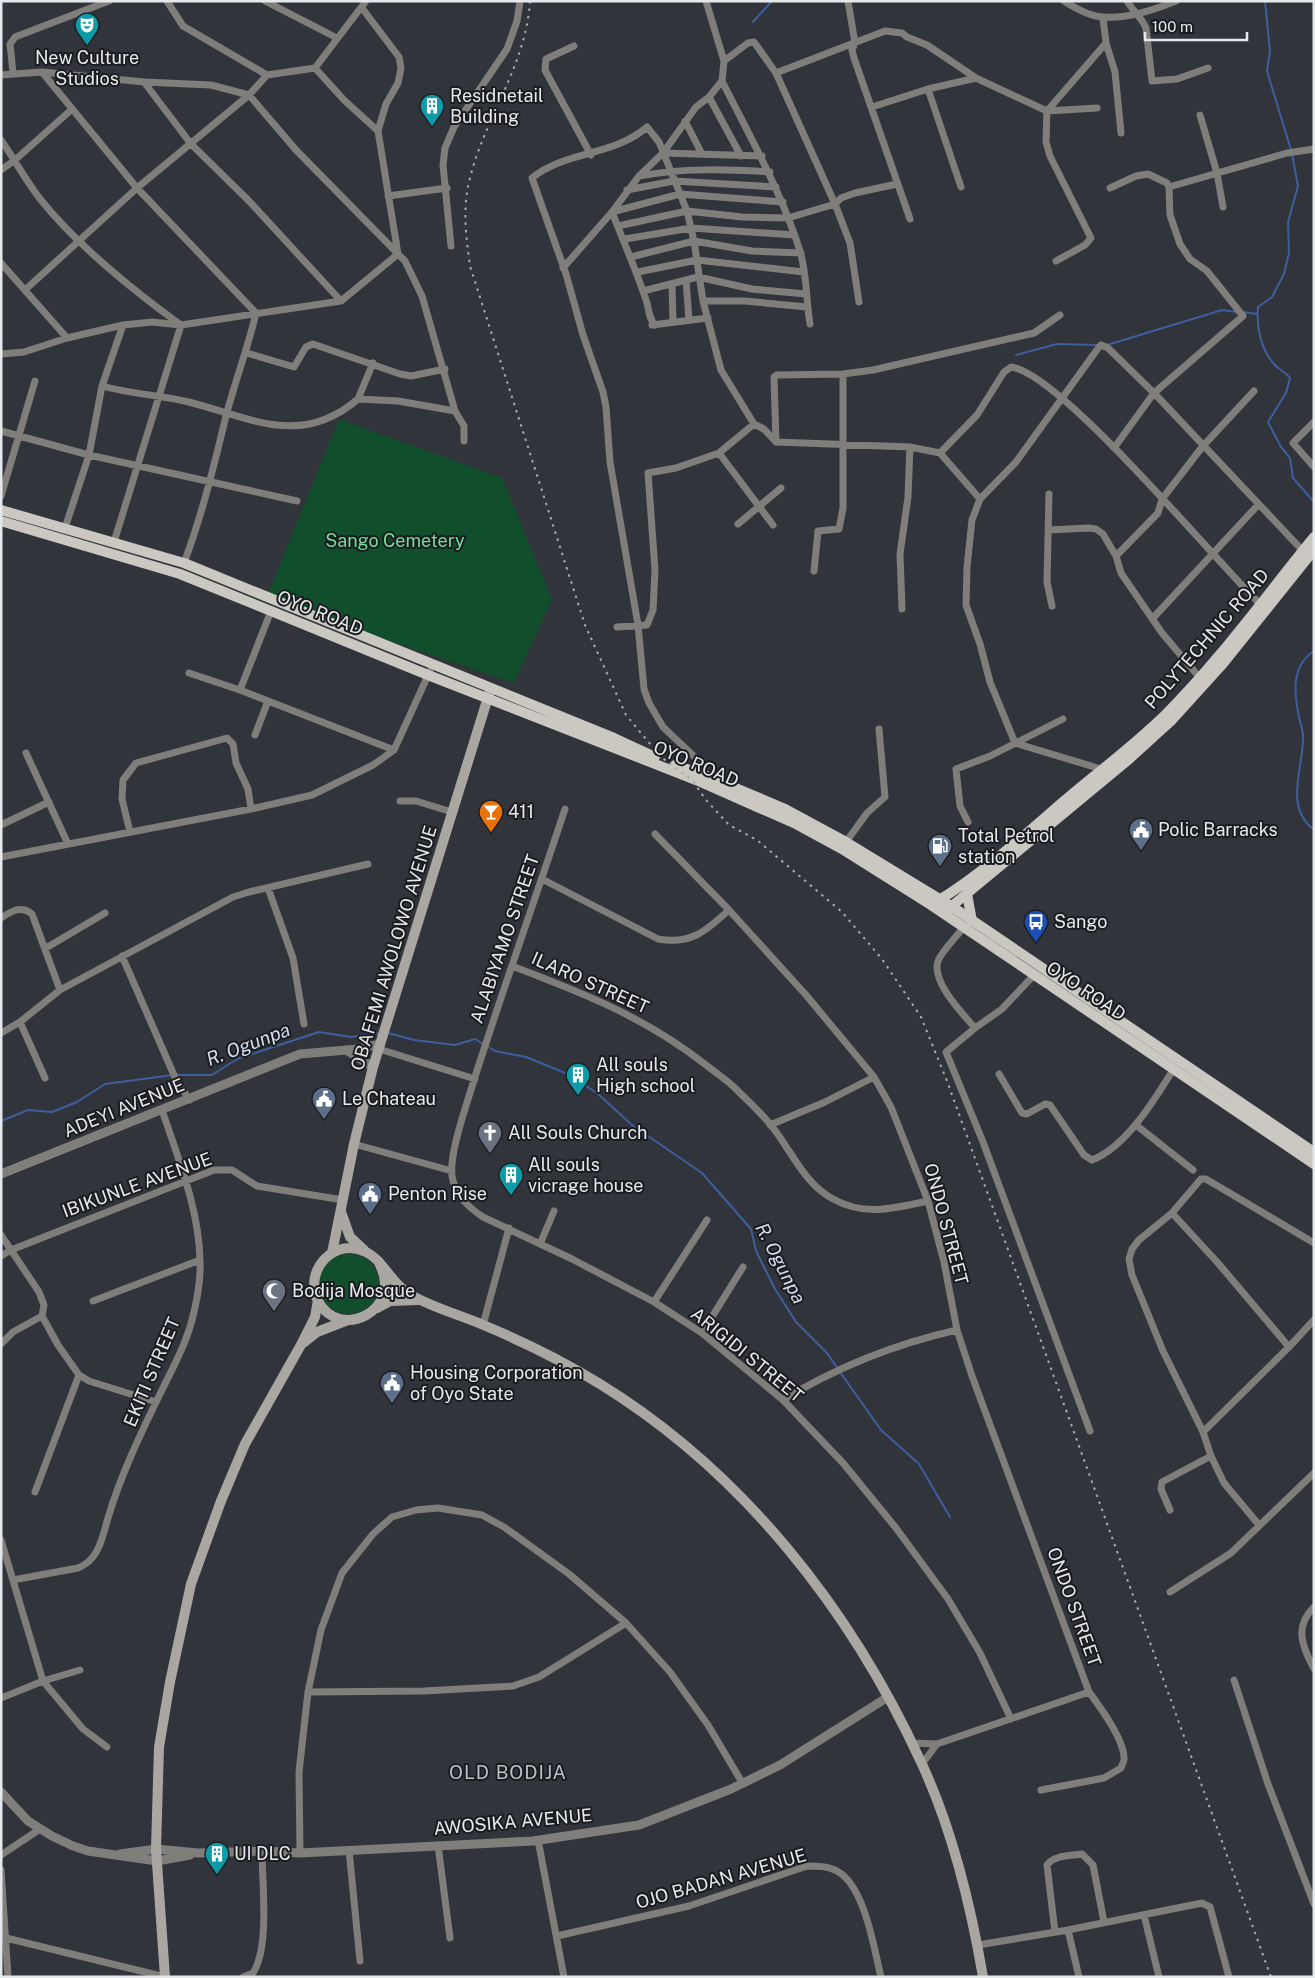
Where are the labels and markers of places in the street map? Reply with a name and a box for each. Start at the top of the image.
theatre icon: New Culture Studios [74,12,100,46]
place label: New Culture Studios [35,47,139,89]
place label: Residnetail Building [450,85,544,127]
building icon: Residnetail Building [419,93,445,127]
bar icon: 411 [478,799,504,833]
place label: 411 [508,801,534,822]
public building icon: Polic Barracks [1128,817,1154,851]
place label: Polic Barracks [1158,819,1278,840]
place label: Total Petrol station [958,825,1055,867]
fuel station icon: Total Petrol station [927,833,953,867]
bus stop icon: Sango [1023,909,1049,943]
place label: Sango [1054,911,1107,932]
place label: All souls High school [596,1054,695,1096]
building icon: All souls High school [565,1062,591,1096]
public building icon: Le Chateau [311,1086,337,1120]
place label: Le Chateau [342,1088,436,1109]
church icon: All Souls Church [477,1120,503,1154]
place label: All Souls Church [508,1122,647,1143]
place label: All souls vicrage house [528,1154,644,1196]
building icon: All souls vicrage house [498,1162,524,1196]
public building icon: Penton Rise [357,1181,383,1215]
place label: Penton Rise [388,1183,487,1204]
mosque icon: Bodija Mosque [261,1278,287,1312]
place label: Bodija Mosque [292,1280,415,1301]
place label: Housing Corporation of Oyo State [410,1362,583,1404]
public building icon: Housing Corporation of Oyo State [379,1370,405,1404]
building icon: UI DLC [204,1841,230,1875]
place label: UI DLC [234,1843,291,1864]

